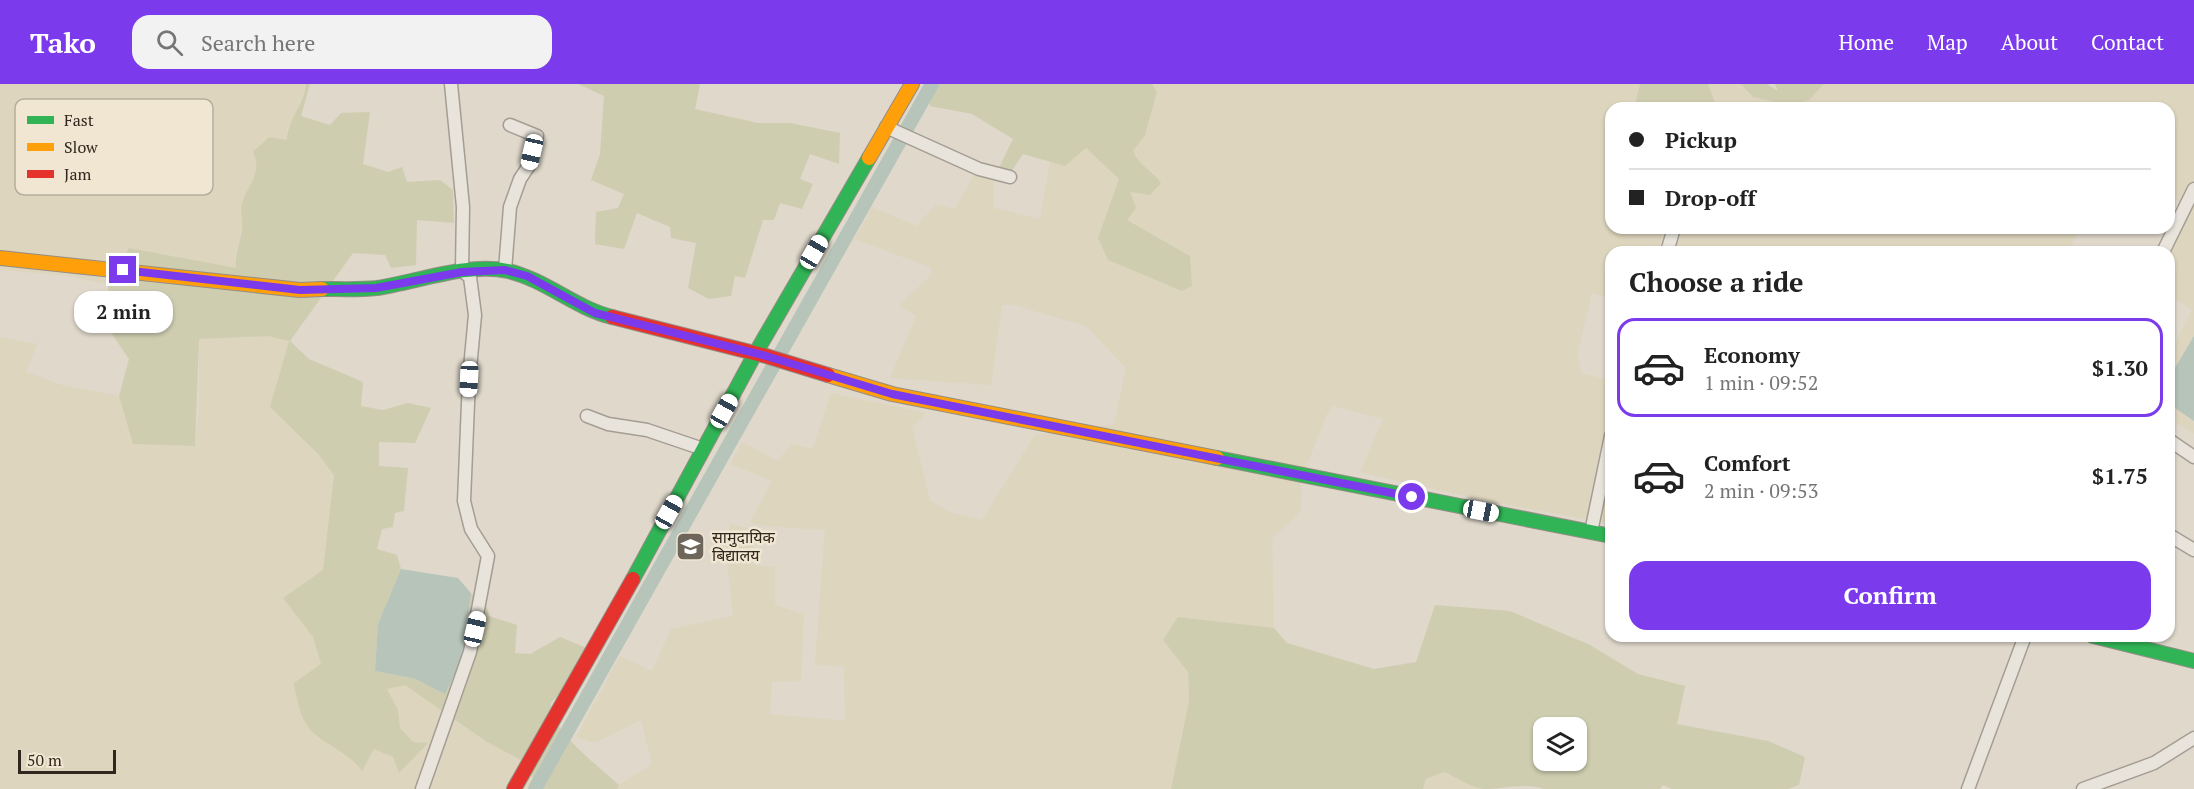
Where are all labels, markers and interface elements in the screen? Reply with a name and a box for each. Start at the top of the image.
search box [132,15,552,69]
text: Tako [30,24,96,61]
icon: search [153,26,186,59]
text: Search here [201,28,315,57]
text: Home [1838,28,1894,56]
text: Map [1927,28,1968,56]
text: About [2001,28,2058,56]
text: Contact [2091,28,2164,56]
legend [15,99,213,195]
text: Fast [64,109,94,131]
text: Pickup [1665,125,1737,154]
car [519,132,545,172]
text: Slow [64,136,98,158]
text: Jam [64,163,92,185]
text: Drop-off [1665,183,1756,212]
car [797,232,831,272]
route end [109,256,136,283]
text: Choose a ride [1629,264,1804,300]
callout: 2 min [74,291,172,333]
text: 2 min [96,298,151,325]
text: Economy [1704,340,1800,369]
icon: car [1632,341,1686,395]
text: $1.30 [2092,353,2148,382]
car [459,361,479,397]
text: 1 min · 09:52 [1704,369,1818,396]
car [707,391,741,431]
text: Comfort [1704,448,1790,477]
icon: car [1632,449,1686,503]
text: $1.75 [2092,461,2148,490]
text: 2 min · 09:53 [1704,477,1818,504]
route start [1398,483,1425,510]
car [652,492,686,532]
car [1462,499,1500,523]
place label: सामुदायिक बिद्यालय [712,526,776,566]
school or university icon: सामुदायिक बिद्यालय [675,530,707,562]
button: Confirm [1629,561,2151,630]
car [462,609,488,649]
map controls [1533,717,1587,771]
button: layers [1533,717,1587,771]
scale bar [18,747,116,774]
text: 50 m [27,749,62,771]

